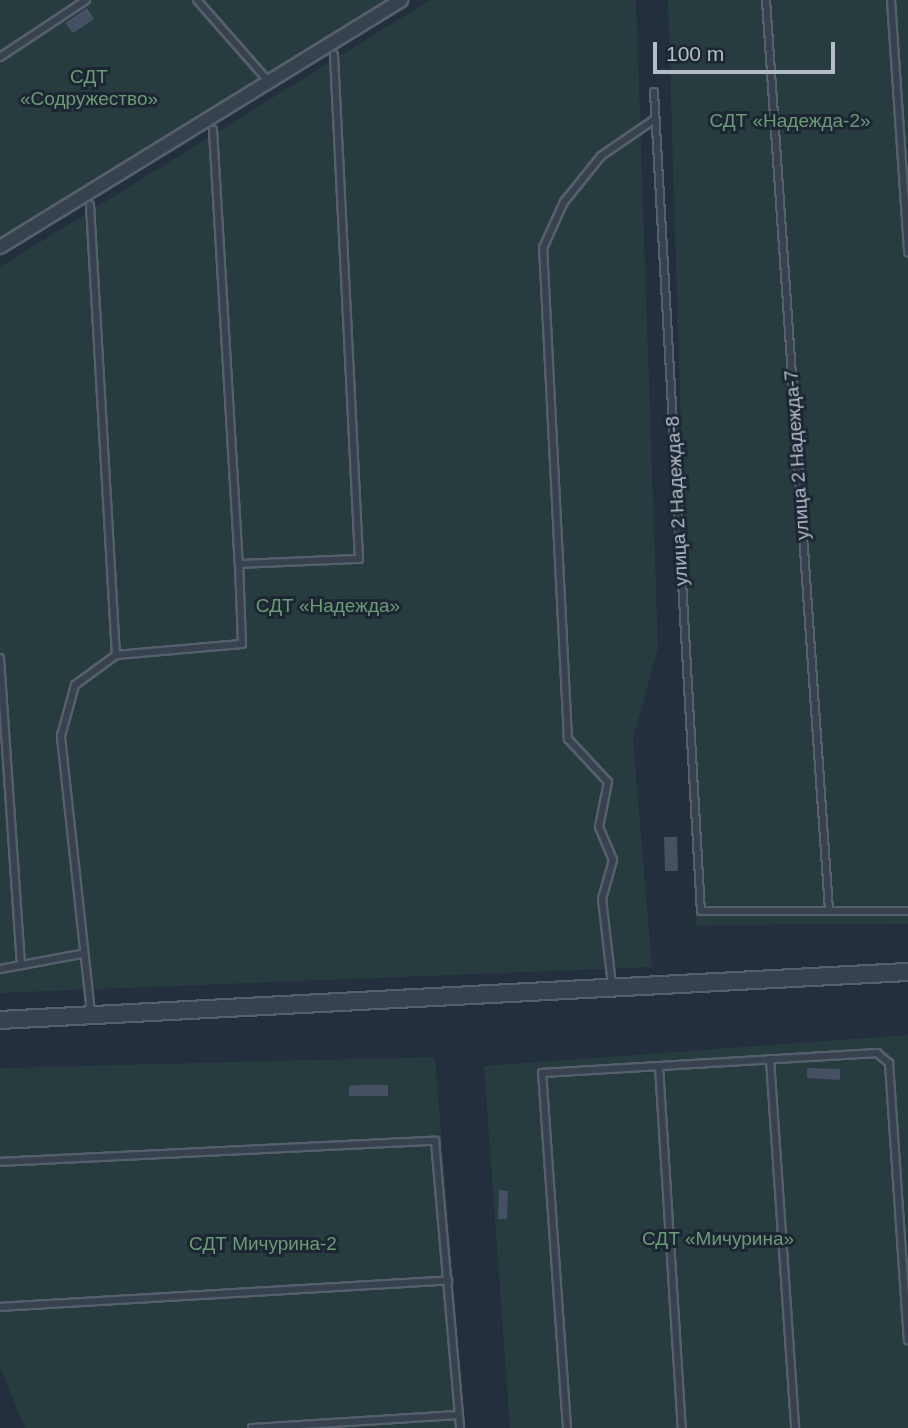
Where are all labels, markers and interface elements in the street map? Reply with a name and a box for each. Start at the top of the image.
scale bar [656,28,838,72]
text: 100 m [666,42,724,65]
park label: СДТ «Содружество» [20,66,158,110]
park label: СДТ «Надежда-2» [709,110,871,132]
street label: улица 2 Надежда-7 [780,369,814,541]
street label: улица 2 Надежда-8 [661,415,693,587]
park label: СДТ «Надежда» [256,595,400,617]
park label: СДТ «Мичурина» [642,1228,794,1250]
park label: СДТ Мичурина-2 [189,1233,337,1255]

